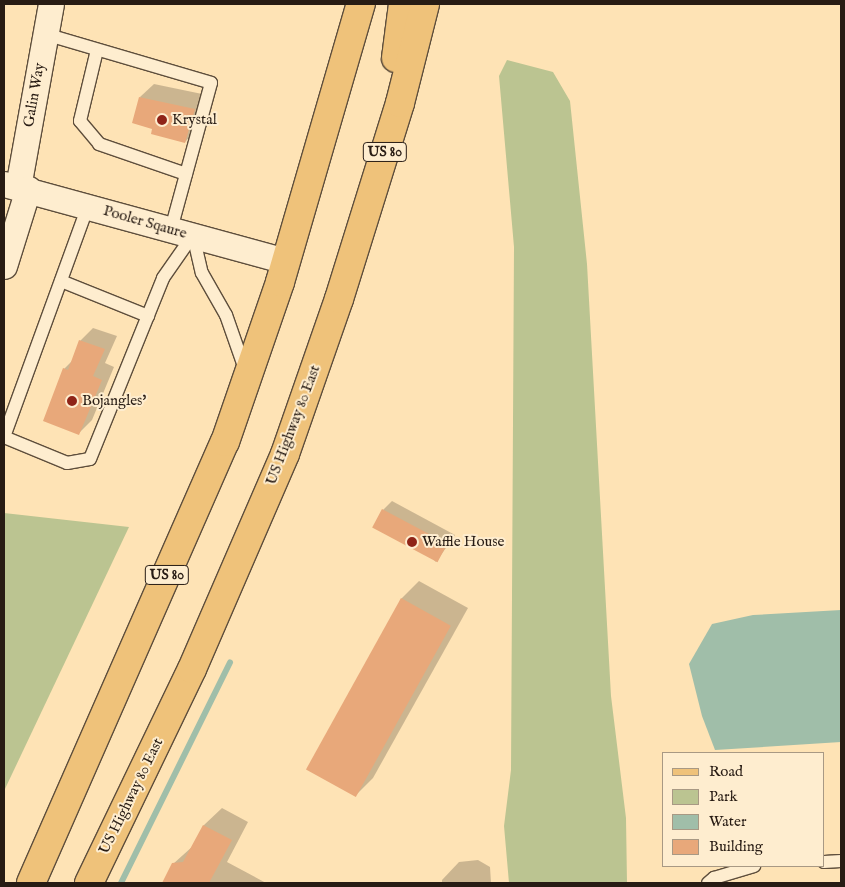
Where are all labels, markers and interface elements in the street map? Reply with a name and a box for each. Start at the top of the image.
street label: Galin Way [20,61,48,129]
place label: Krystal [172,111,217,129]
marker: Krystal [156,114,168,126]
road number: US 80 [362,140,408,163]
street label: Pooler Sqaure [101,201,189,243]
street label: US Highway 80 East [262,362,324,488]
place label: Bojangles' [82,392,146,410]
marker: Bojangles' [66,395,78,407]
place label: Waffle House [422,533,504,551]
marker: Waffle House [406,536,418,548]
road number: US 80 [144,564,190,586]
street label: US Highway 80 East [95,735,167,857]
legend [662,752,825,867]
text: Road [709,762,743,781]
text: Park [709,787,738,806]
text: Water [709,812,746,831]
text: Building [709,837,763,856]

